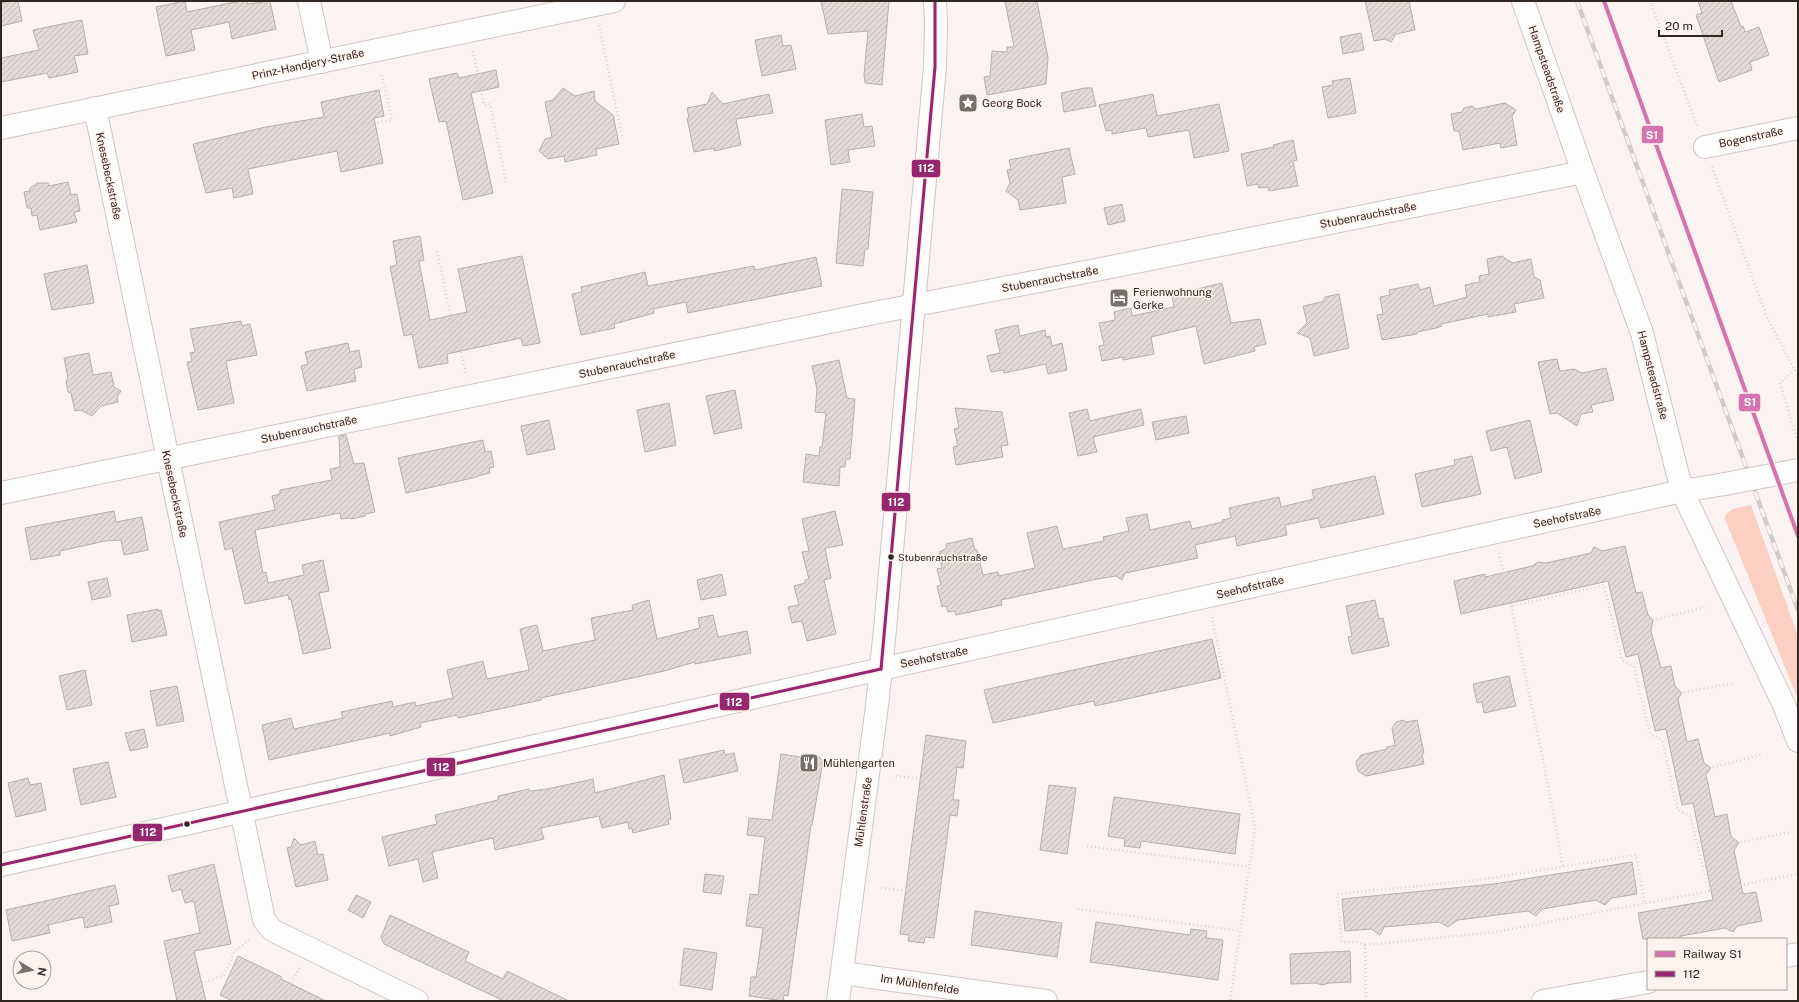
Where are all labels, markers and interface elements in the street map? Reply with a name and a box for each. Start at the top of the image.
scale bar [1659,12,1722,38]
text: 20 m [1665,19,1693,33]
street label: Hampsteadstraße [1526,24,1568,114]
street label: Prinz-Handjery-Straße [251,46,365,82]
place icon: Georg Bock [957,92,979,114]
place label: Georg Bock [982,97,1042,109]
street label: Bogenstraße [1718,124,1784,150]
line badge: S1 [1641,125,1664,144]
text: S1 [1646,129,1658,141]
street label: Knesebeckstraße [94,131,124,221]
line badge: 112 [911,159,941,178]
text: 112 [918,162,934,174]
street label: Stubenrauchstraße [1319,200,1417,230]
street label: Stubenrauchstraße [1001,264,1099,294]
place label: Ferienwohnung Gerke [1133,286,1212,311]
hotel icon: Ferienwohnung Gerke [1108,287,1130,309]
street label: Hampsteadstraße [1635,329,1671,421]
street label: Stubenrauchstraße [578,348,676,380]
line badge: S1 [1738,393,1761,412]
text: S1 [1744,396,1756,408]
street label: Stubenrauchstraße [260,413,358,445]
street label: Knesebeckstraße [160,449,190,539]
line badge: 112 [881,492,911,512]
text: 112 [888,496,904,508]
street label: Seehofstraße [1532,504,1602,530]
place label: Stubenrauchstraße [898,551,988,563]
marker: Stubenrauchstraße [886,552,896,562]
street label: Seehofstraße [1215,573,1285,601]
street label: Seehofstraße [899,644,969,670]
line badge: 112 [719,692,750,711]
text: 112 [726,696,742,708]
restaurant icon: Mühlengarten [798,752,820,774]
line badge: 112 [426,757,456,777]
place label: Mühlengarten [823,757,895,769]
text: 112 [433,761,449,773]
street label: Mühlenstraße [852,776,874,848]
unlabelled marker [182,819,192,829]
line badge: 112 [132,823,163,842]
text: 112 [140,826,156,838]
legend [1647,938,1787,990]
text: Railway S1 [1683,947,1742,961]
north arrow [12,950,52,990]
text: N [35,966,49,977]
text: 112 [1683,967,1700,981]
street label: Im Mühlenfelde [880,972,960,996]

